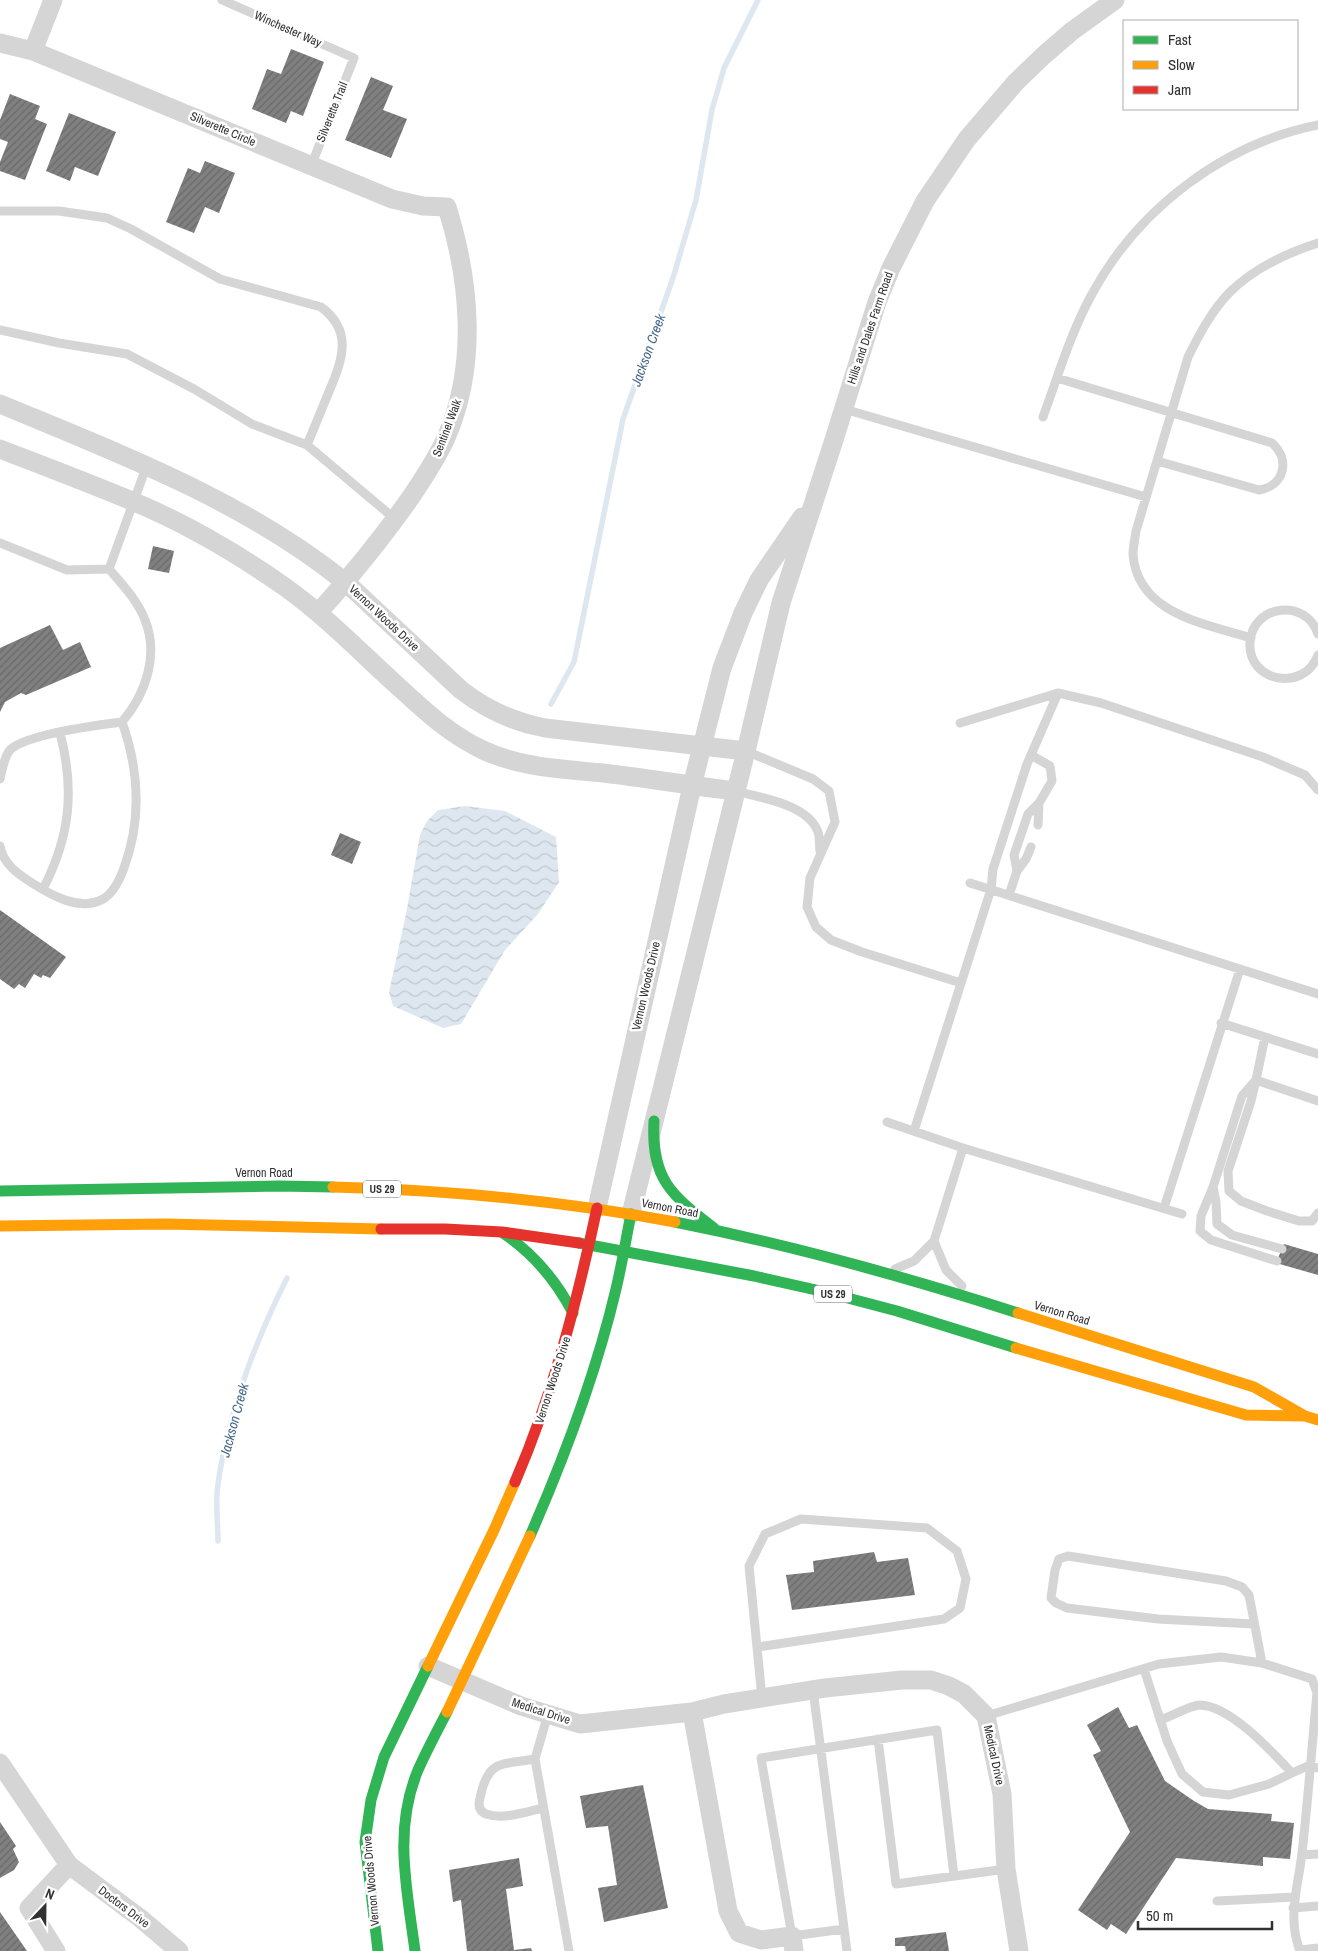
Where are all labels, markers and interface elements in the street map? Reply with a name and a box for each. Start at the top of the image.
street label: Winchester Way [252,7,324,51]
legend [1123,20,1298,110]
text: Fast [1168,29,1192,50]
text: Slow [1168,54,1195,75]
text: Jam [1168,79,1191,100]
street label: Silverette Trail [313,80,351,144]
street label: Silverette Circle [188,108,258,150]
street label: Hills and Dales Farm Road [843,270,897,386]
water label: Jackson Creek [626,310,670,390]
street label: Sentinel Walk [429,397,465,459]
street label: Vernon Woods Drive [345,581,423,655]
street label: Vernon Woods Drive [628,940,664,1032]
street label: Vernon Road [235,1165,293,1181]
road number: US 29 [363,1180,401,1198]
street label: Vernon Road [640,1195,700,1221]
road number: US 29 [814,1286,852,1302]
street label: Vernon Road [1032,1297,1092,1329]
street label: Vernon Woods Drive [531,1334,575,1426]
water label: Jackson Creek [215,1380,253,1460]
street label: Medical Drive [510,1694,572,1728]
street label: Medical Drive [980,1724,1008,1786]
street label: Vernon Woods Drive [359,1835,383,1927]
north arrow [20,1881,70,1931]
street label: Doctors Drive [95,1883,153,1931]
text: N [43,1884,57,1904]
scale bar [1138,1898,1272,1930]
text: 50 m [1146,1905,1173,1926]

